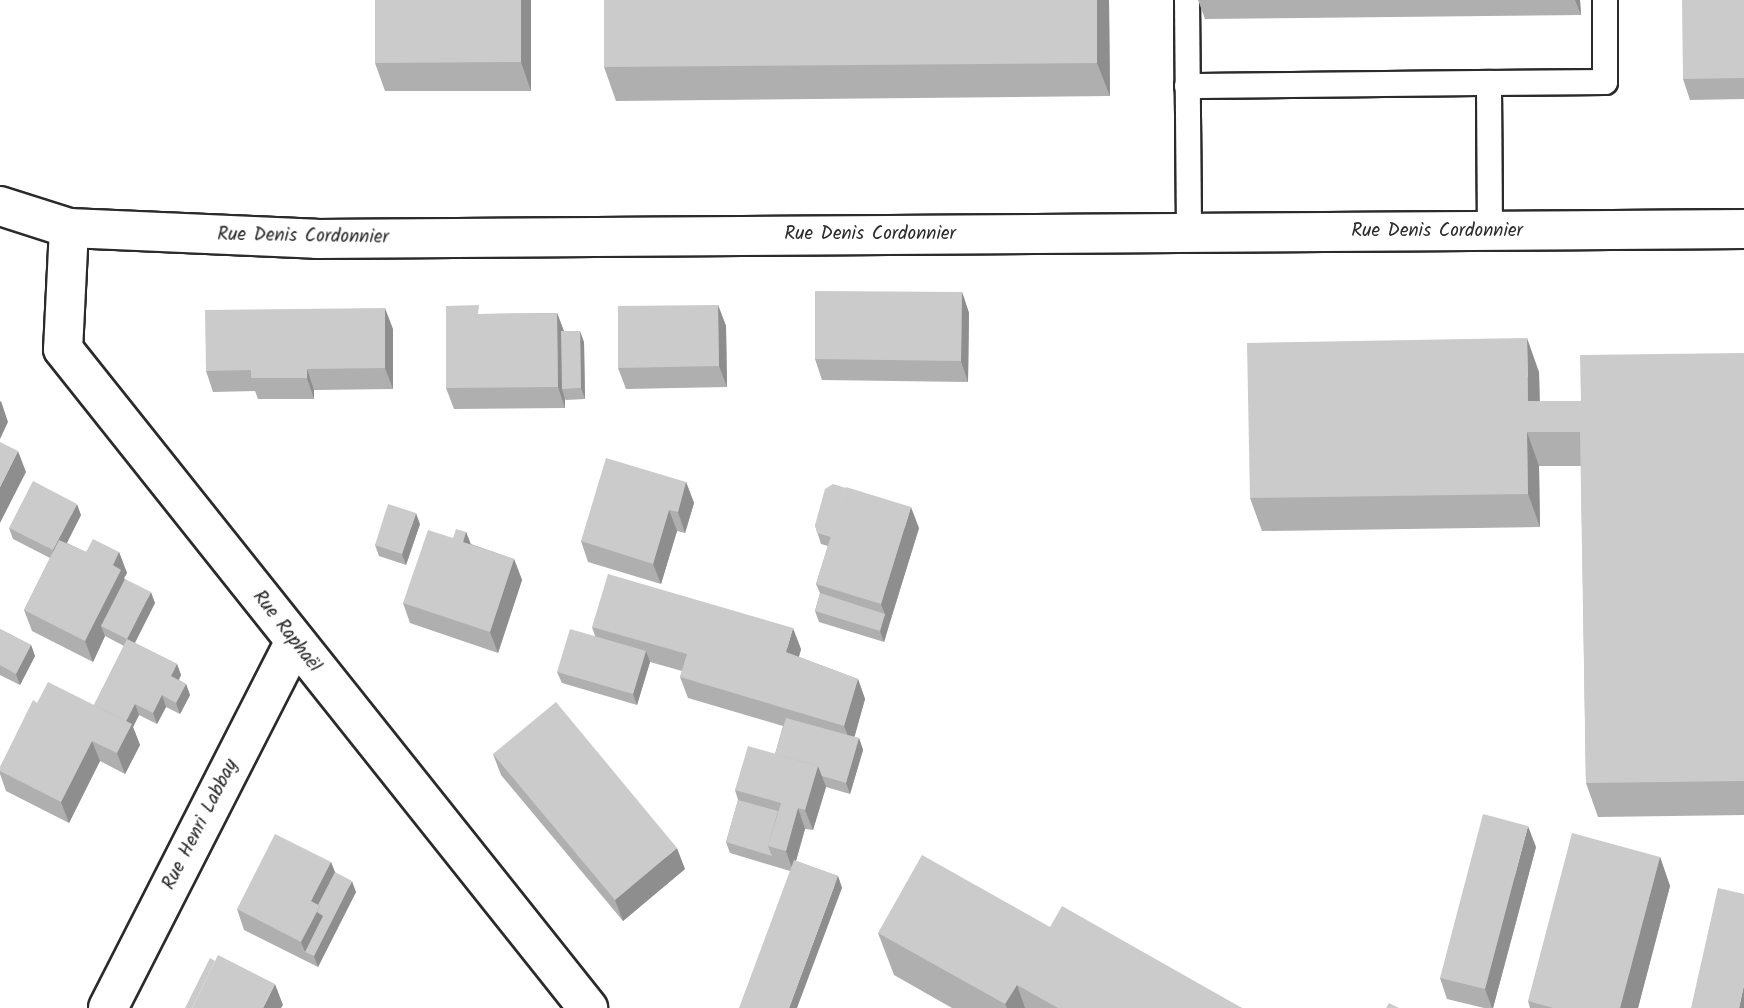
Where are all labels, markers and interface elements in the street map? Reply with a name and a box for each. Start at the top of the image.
street label: Rue Denis Cordonnier [1351,221,1523,243]
street label: Rue Denis Cordonnier [217,224,389,250]
street label: Rue Denis Cordonnier [784,224,956,246]
street label: Rue Raphaël [247,587,325,677]
street label: Rue Henri Labbay [158,756,244,894]

